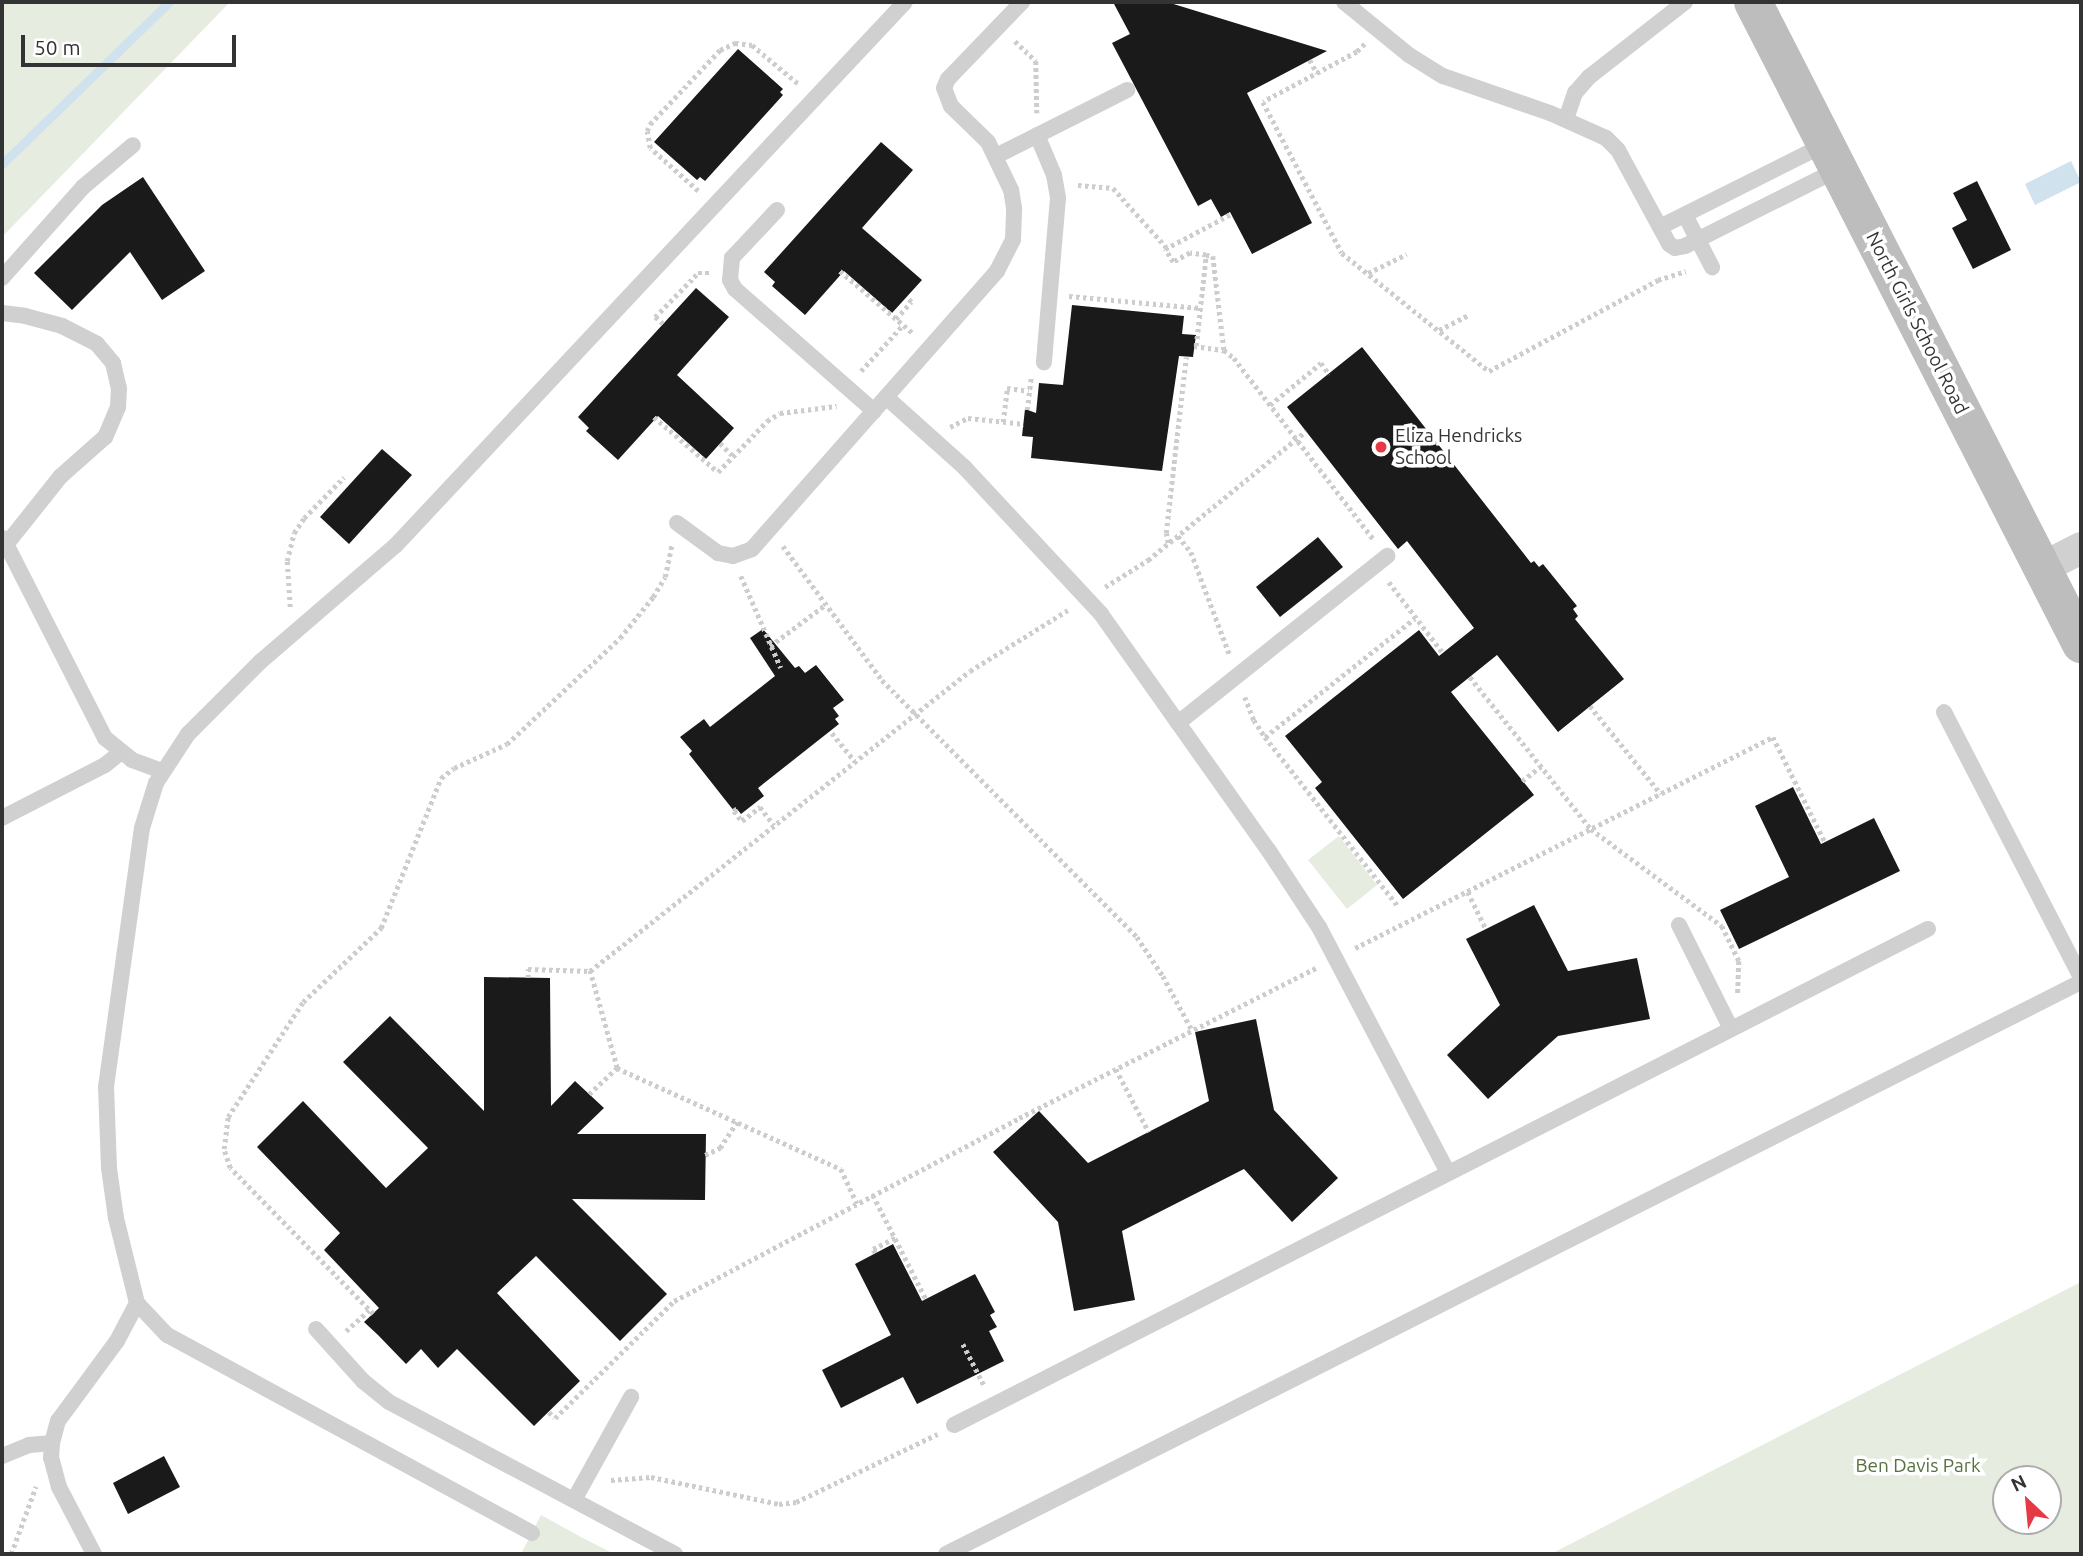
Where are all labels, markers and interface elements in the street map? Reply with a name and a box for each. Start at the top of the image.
scale bar [24,21,240,65]
text: 50 m [34,35,81,59]
street label: North Girls School Road [1861,228,1973,418]
place label: Eliza Hendricks School [1395,425,1522,469]
marker: Eliza Hendricks School [1373,439,1389,455]
park label: Ben Davis Park [1855,1455,1981,1477]
north arrow [1992,1465,2062,1535]
text: N [2007,1470,2030,1496]

